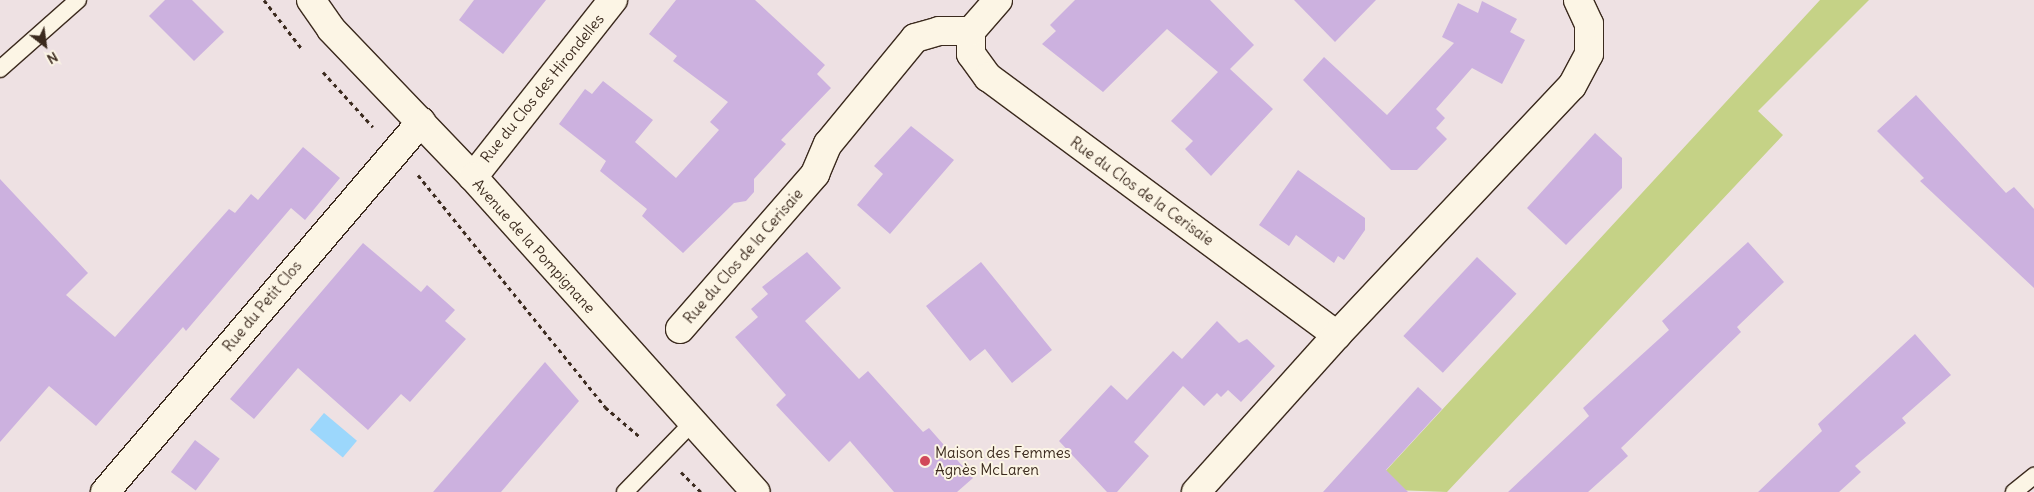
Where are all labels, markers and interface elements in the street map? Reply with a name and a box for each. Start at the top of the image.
street label: Rue du Clos des Hirondelles [477,10,607,166]
north arrow [20,20,70,70]
text: N [44,48,61,68]
street label: Rue du Clos de la Cerisaie [1067,133,1217,249]
street label: Avenue de la Pompignane [469,175,599,317]
street label: Rue du Clos de la Cerisaie [680,185,806,327]
street label: Rue du Petit Clos [219,257,305,355]
place label: Maison des Femmes Agnès McLaren [935,443,1071,478]
marker: Maison des Femmes Agnès McLaren [919,455,931,467]

